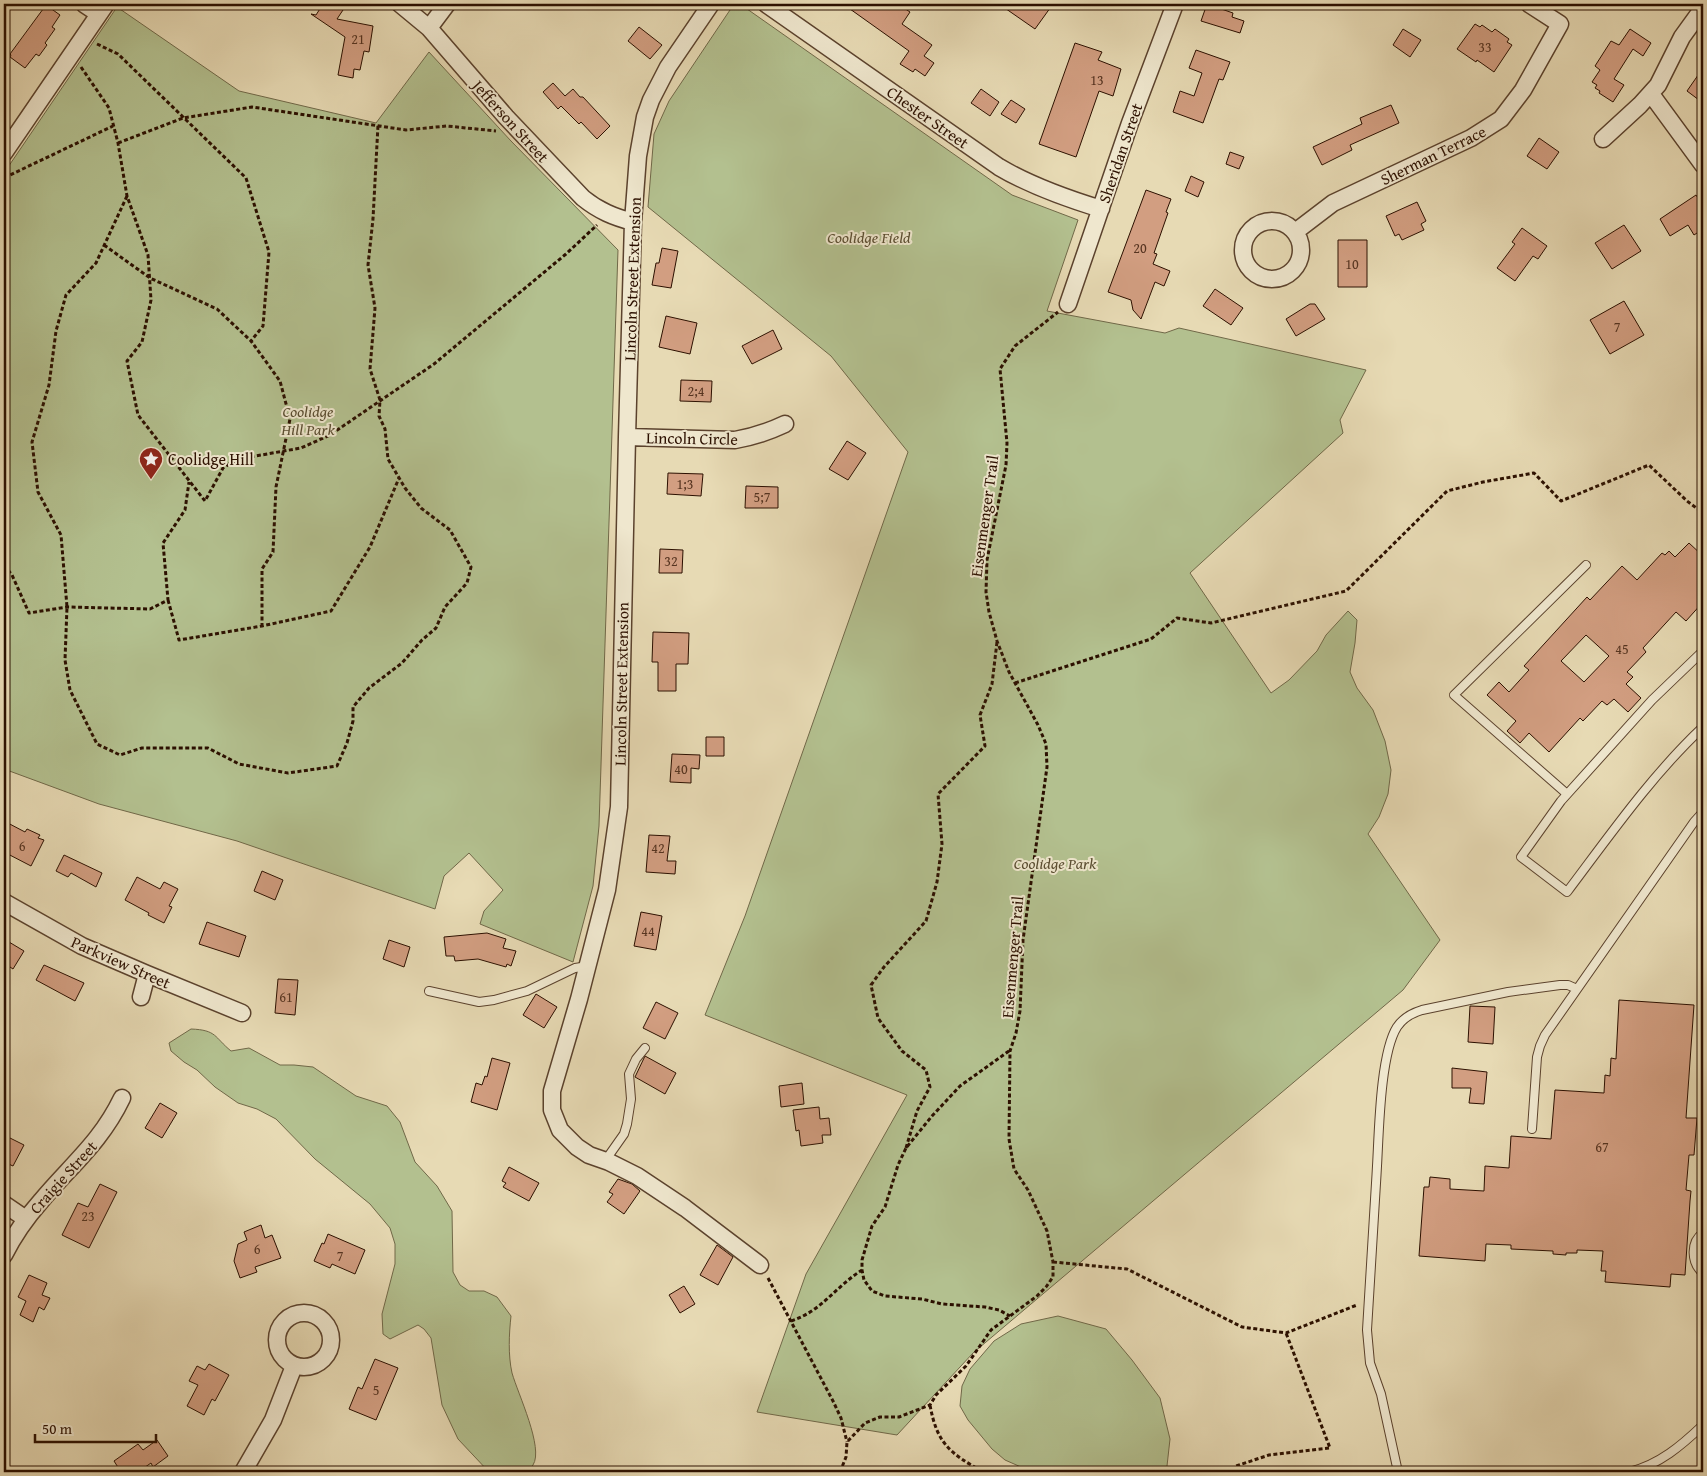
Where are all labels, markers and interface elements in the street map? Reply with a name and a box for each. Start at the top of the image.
house number: 21 [351,29,365,49]
house number: 33 [1478,37,1492,57]
house number: 13 [1090,70,1104,90]
street label: Jefferson Street [466,73,555,168]
street label: Chester Street [882,80,974,154]
street label: Sheridan Street [1092,99,1148,206]
street label: Sherman Terrace [1376,119,1490,191]
street label: Lincoln Street Extension [617,197,647,361]
park label: Coolidge Field [827,225,911,249]
house number: 20 [1133,238,1147,258]
house number: 10 [1345,254,1359,274]
house number: 7 [1614,317,1621,337]
house number: 2;4 [688,381,705,401]
park label: Coolidge Hill Park [280,399,335,441]
street label: Lincoln Circle [646,425,738,451]
place icon: Coolidge Hill [138,446,164,480]
place label: Coolidge Hill [168,447,254,471]
street label: Eisenmenger Trail [964,453,1004,578]
house number: 1;3 [677,474,693,494]
house number: 5;7 [754,487,771,507]
house number: 32 [664,551,678,571]
street label: Lincoln Street Extension [608,602,634,766]
house number: 45 [1615,639,1629,659]
house number: 40 [674,759,688,779]
house number: 6 [19,836,26,856]
house number: 42 [651,838,665,858]
park label: Coolidge Park [1014,851,1097,875]
street label: Eisenmenger Trail [995,894,1029,1019]
house number: 44 [641,921,655,941]
street label: Parkview Street [68,929,175,995]
house number: 61 [279,987,293,1007]
street label: Craigie Street [24,1135,103,1219]
house number: 67 [1595,1137,1609,1157]
house number: 23 [81,1206,95,1226]
house number: 6 [254,1239,261,1259]
house number: 7 [337,1246,344,1266]
house number: 5 [373,1380,379,1400]
scale bar [35,1411,156,1443]
text: 50 m [42,1418,73,1439]

